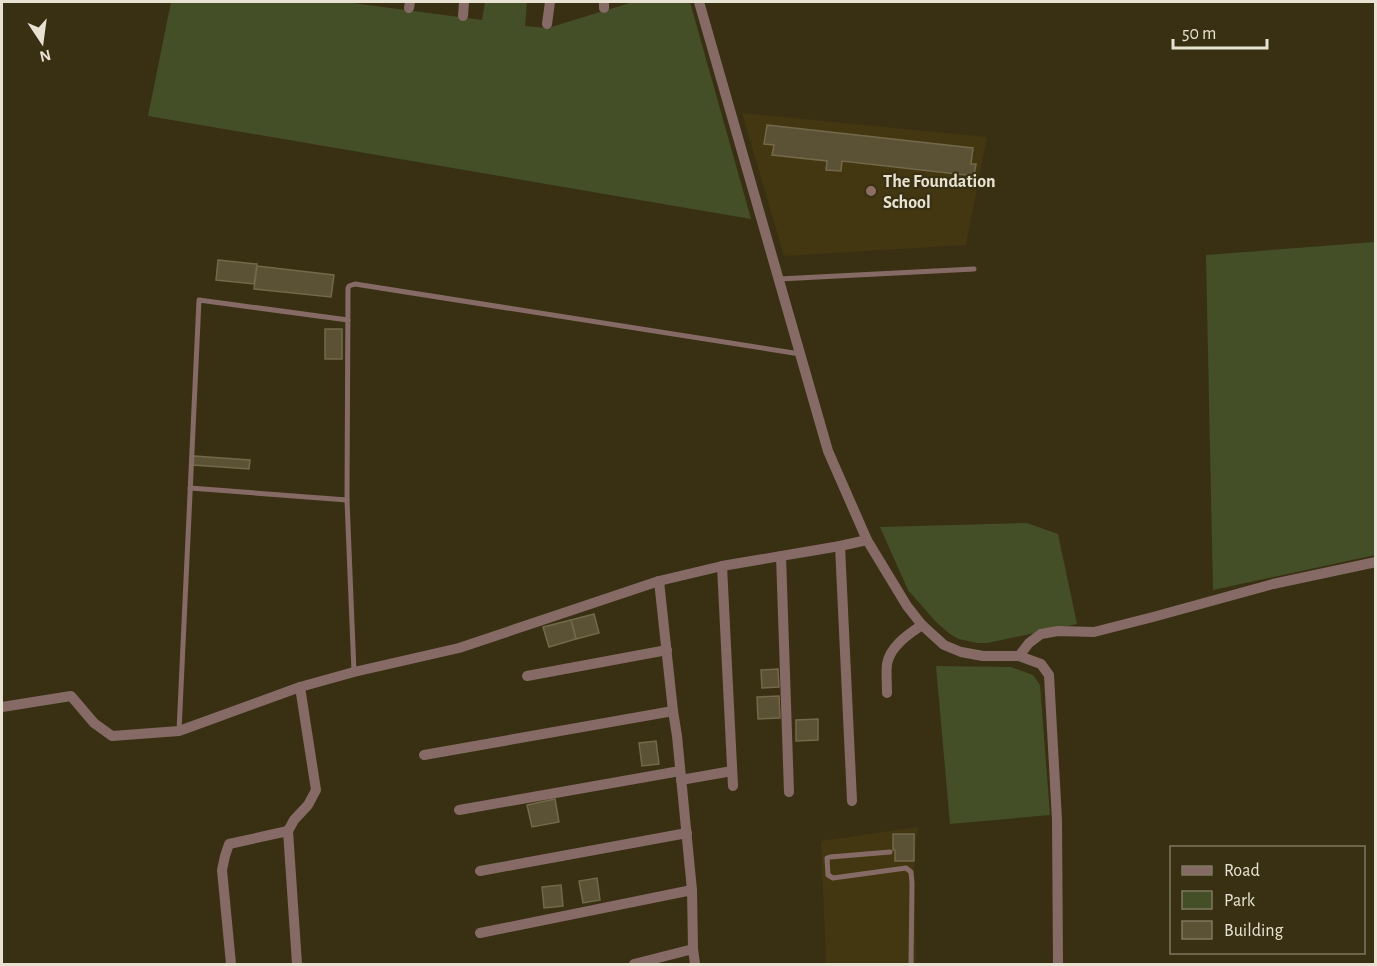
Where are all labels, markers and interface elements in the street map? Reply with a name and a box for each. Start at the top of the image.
north arrow [12,12,72,72]
scale bar [1173,12,1268,50]
text: 50 m [1182,25,1216,43]
text: N [38,47,52,65]
place label: The Foundation School [883,173,996,212]
marker: The Foundation School [864,184,878,198]
legend [1170,846,1365,954]
text: Road [1224,862,1260,880]
text: Park [1224,892,1256,910]
text: Building [1224,922,1284,940]

